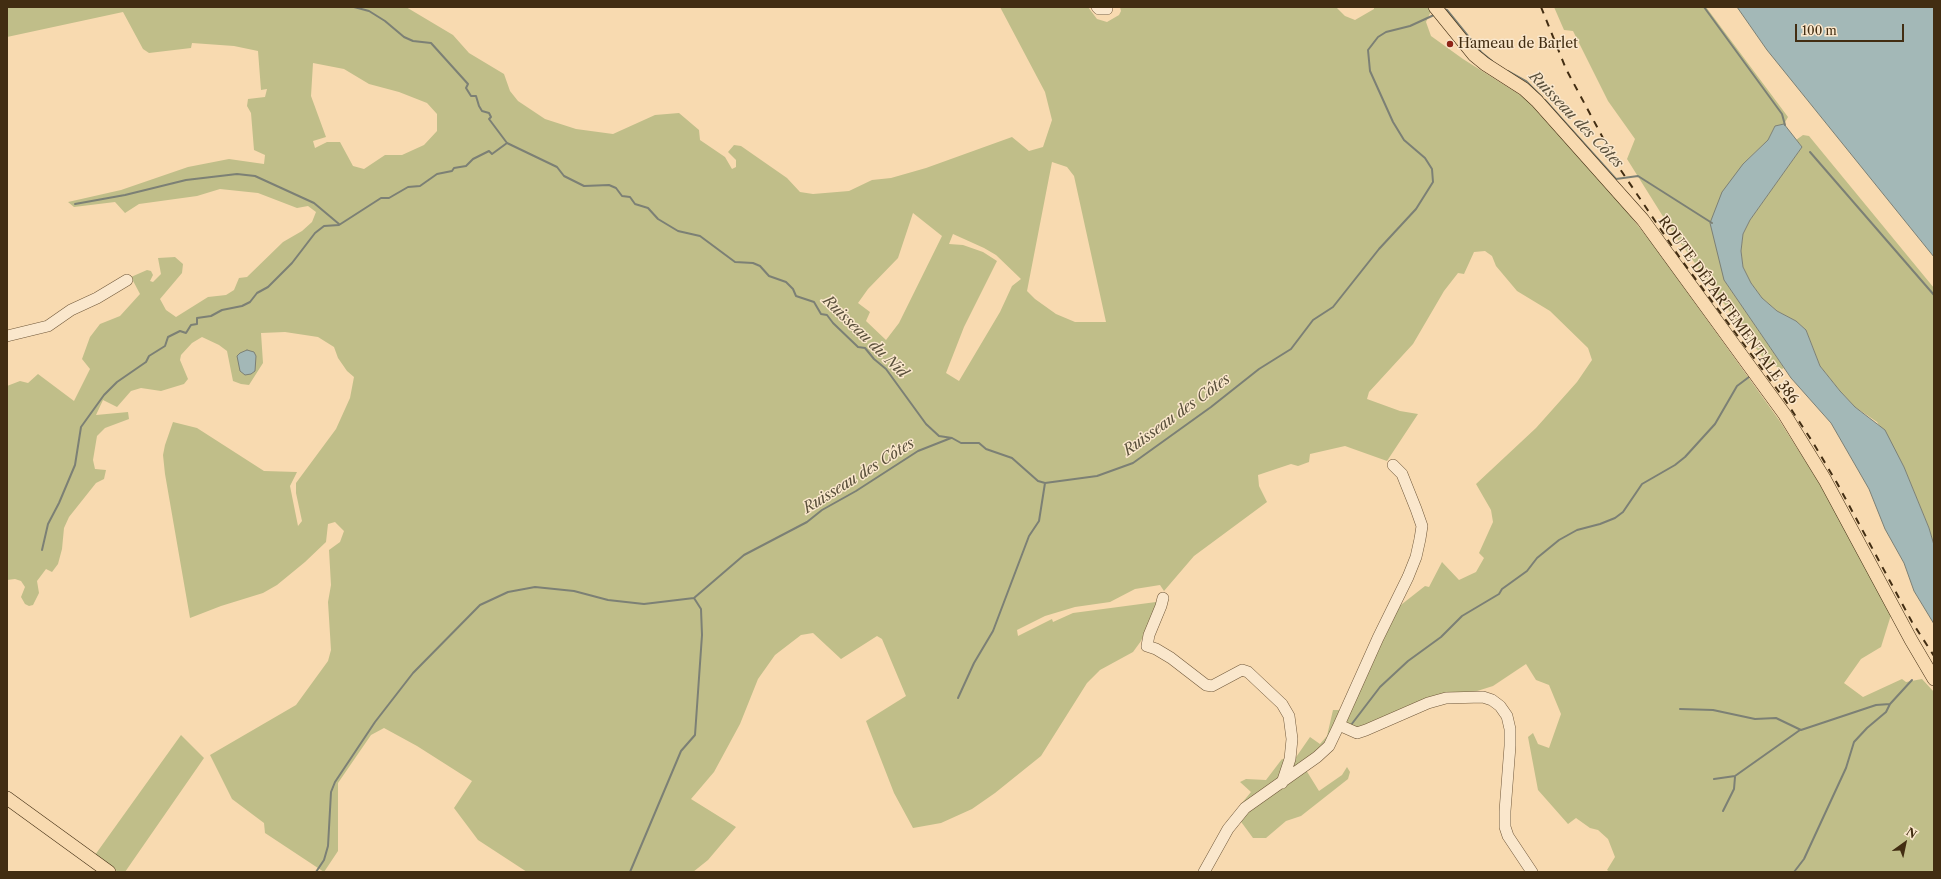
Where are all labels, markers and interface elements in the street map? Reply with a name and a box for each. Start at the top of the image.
scale bar [1797,16,1906,42]
text: 100 m [1802,23,1837,38]
place label: Hameau de Barlet [1458,36,1578,52]
marker: Hameau de Barlet [1445,39,1455,49]
water label: Ruisseau des Côtes [1525,68,1627,172]
street label: ROUTE DÉPARTEMENTALE 386 [1654,213,1802,407]
water label: Ruisseau du Nid [819,292,911,382]
water label: Ruisseau des Côtes [1120,370,1234,460]
water label: Ruisseau des Côtes [800,434,918,518]
north arrow [1885,823,1925,863]
text: N [1904,824,1919,841]

